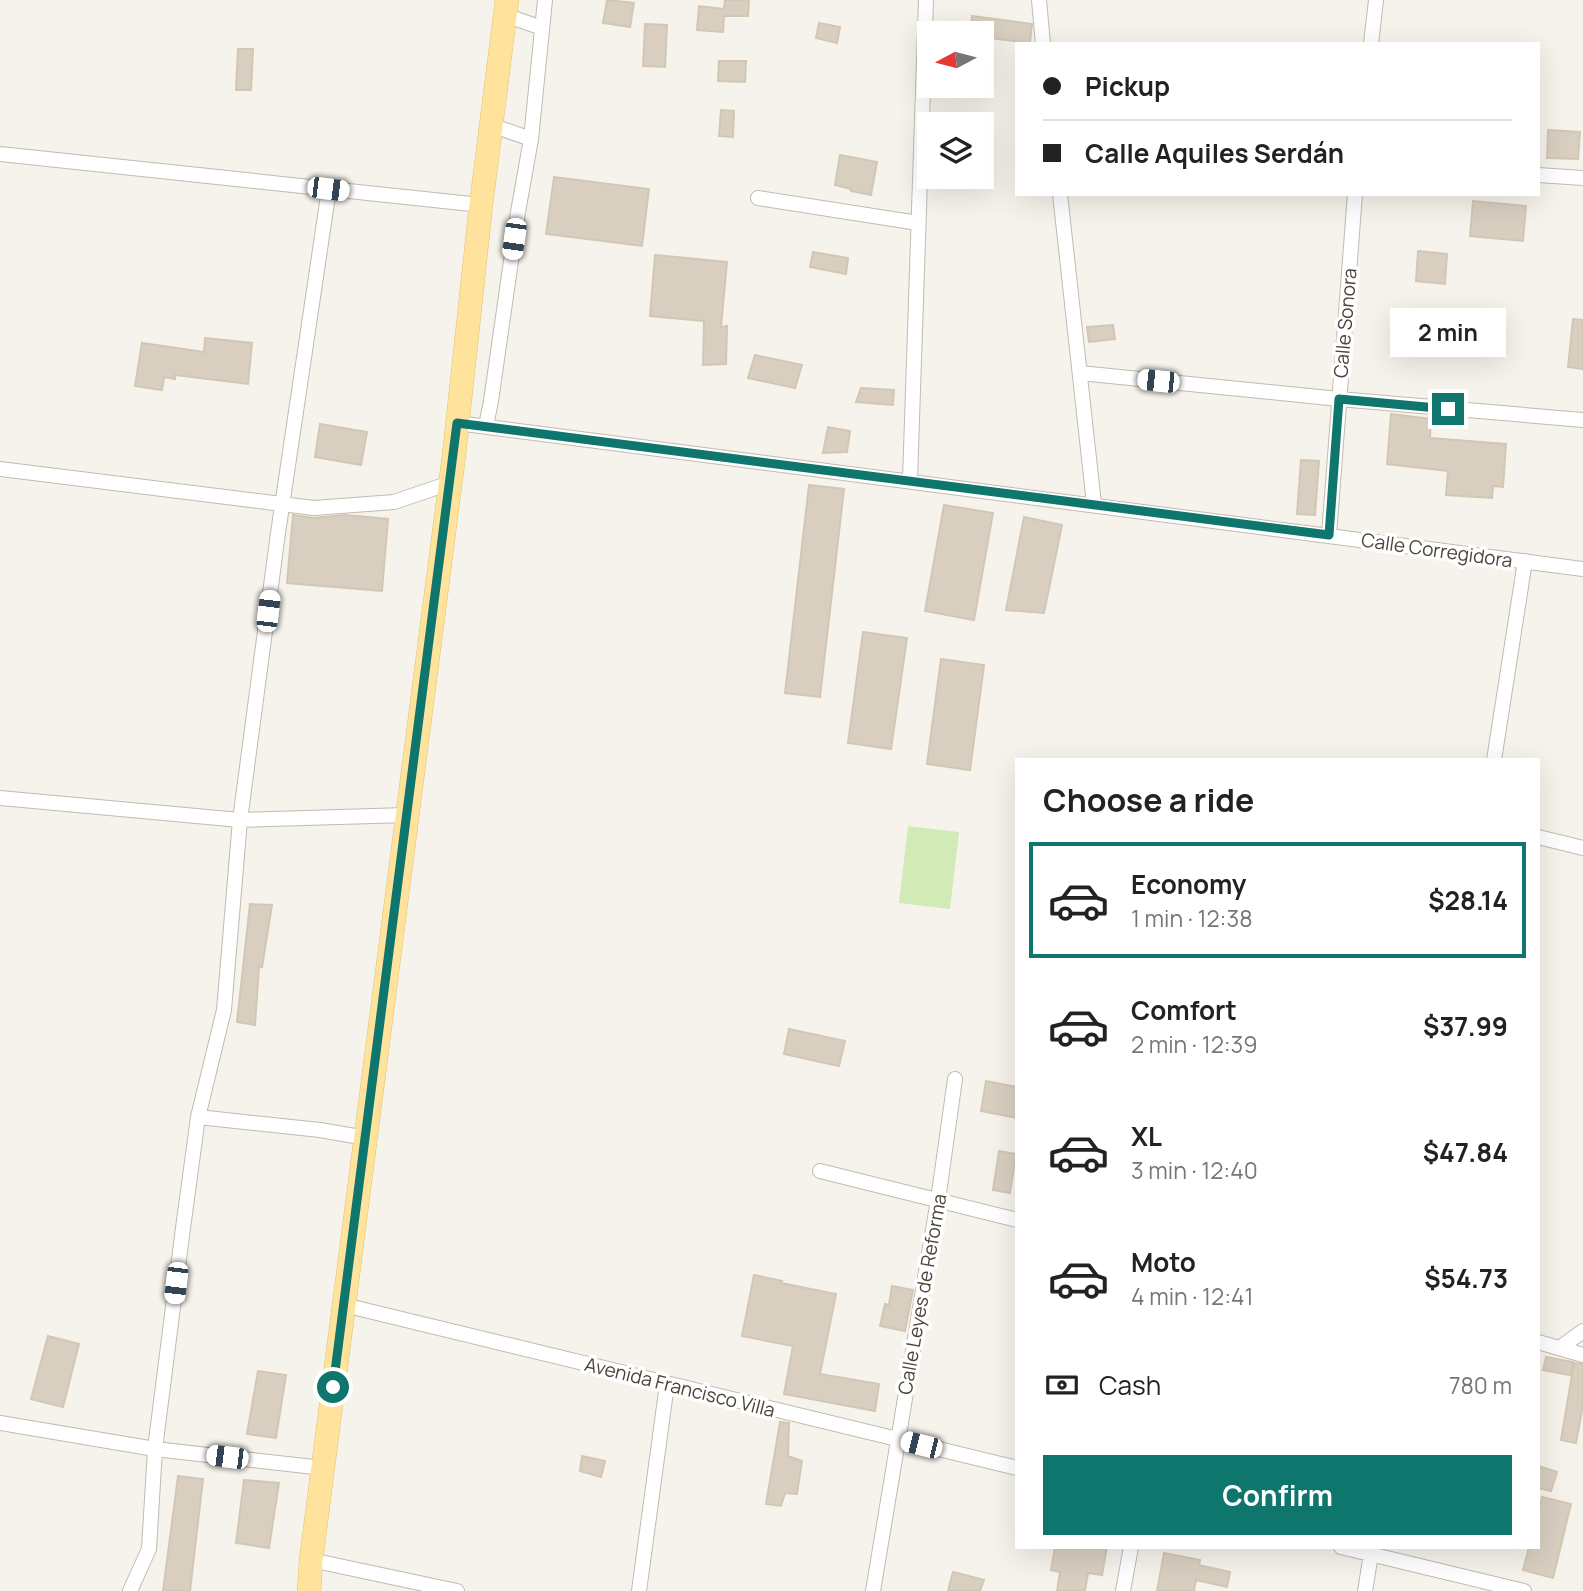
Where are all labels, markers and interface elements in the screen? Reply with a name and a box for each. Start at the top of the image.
north arrow [917,21,994,98]
map controls [917,21,994,189]
text: Pickup [1085,68,1170,104]
button: layers [917,112,994,189]
text: Calle Aquiles Serdán [1085,135,1344,171]
car [306,176,351,202]
car [501,217,528,261]
street label: Calle Sonora [1327,267,1363,379]
callout: 2 min [1390,308,1506,356]
text: 2 min [1418,316,1478,348]
car [1137,368,1180,394]
route end [1432,393,1464,425]
street label: Calle Corregidora [1360,527,1514,573]
car [256,589,281,633]
text: Choose a ride [1043,778,1254,822]
text: Economy [1131,866,1246,902]
icon: car [1047,869,1110,932]
text: $28.14 [1428,882,1508,918]
text: 1 min · 12:38 [1131,902,1253,934]
text: Comfort [1131,992,1237,1028]
icon: car [1047,995,1110,1058]
text: $37.99 [1423,1008,1508,1044]
text: 2 min · 12:39 [1131,1028,1258,1060]
text: XL [1131,1118,1162,1154]
icon: car [1047,1121,1110,1184]
text: $47.84 [1423,1134,1508,1170]
text: 3 min · 12:40 [1131,1154,1258,1186]
street label: Calle Leyes de Reforma [892,1192,952,1396]
text: Moto [1131,1244,1196,1280]
icon: car [1047,1247,1110,1310]
text: $54.73 [1424,1260,1508,1296]
car [164,1261,189,1305]
text: 4 min · 12:41 [1131,1280,1254,1312]
street label: Avenida Francisco Villa [582,1351,778,1423]
icon: cash [1043,1366,1081,1404]
text: Cash [1099,1367,1161,1403]
text: 780 m [1449,1369,1512,1401]
route start [317,1371,349,1403]
car [899,1430,944,1460]
car [205,1444,250,1470]
button: Confirm [1043,1455,1512,1535]

